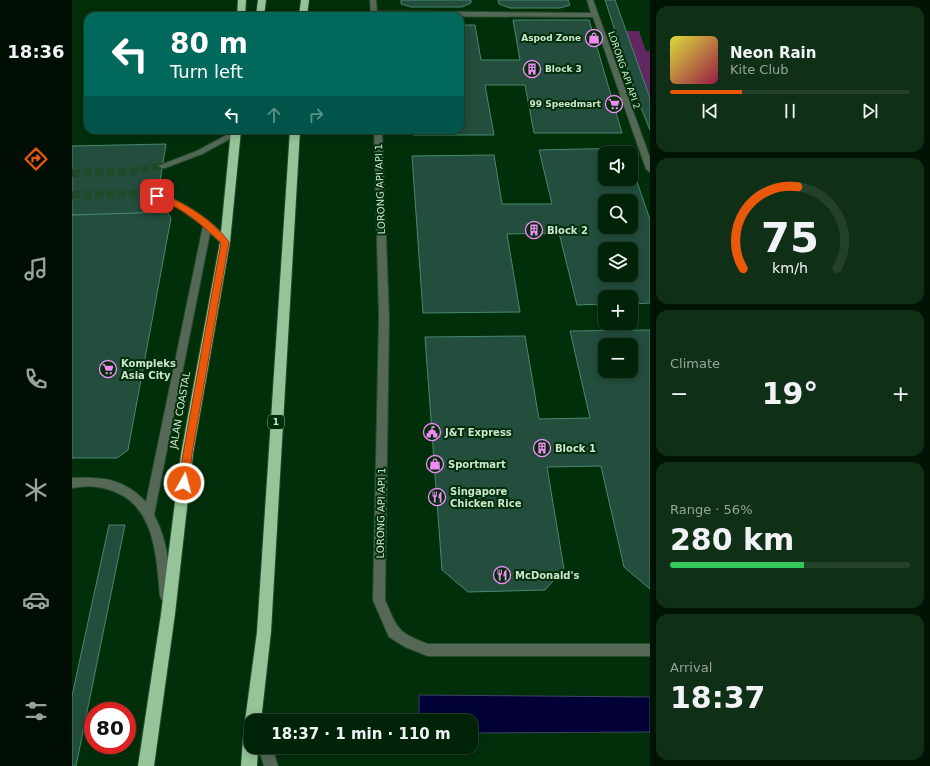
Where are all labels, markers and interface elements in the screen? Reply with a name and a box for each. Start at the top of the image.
text: 80 m [170,27,248,60]
icon: left [104,28,156,80]
shop icon: Aspod Zone [584,28,604,48]
street label: LORONG API API 2 [606,30,642,110]
place label: Aspod Zone [521,33,581,43]
text: 18:36 [7,41,65,62]
text: Neon Rain [730,44,816,62]
building icon: Block 3 [522,59,542,79]
text: Turn left [170,61,243,82]
text: Kite Club [730,62,789,77]
place label: Block 3 [545,64,582,74]
supermarket icon: 99 Speedmart [604,94,624,114]
place label: 99 Speedmart [530,99,602,109]
icon: previous [699,100,721,122]
icon: pause [779,100,801,122]
icon: next [859,100,881,122]
icon: left [221,104,243,126]
icon: ahead [263,104,285,126]
icon: right [305,104,327,126]
street label: LORONG API API 1 [373,143,387,235]
icon: directions [22,145,50,173]
map controls [598,146,638,378]
button: sound [598,146,638,186]
pin [140,179,174,213]
icon: arrive [146,185,168,207]
button: search [598,194,638,234]
text: 75 [761,213,819,262]
building icon: Block 2 [524,220,544,240]
place label: Block 2 [547,225,588,236]
button: layers [598,242,638,282]
icon: music [22,255,50,283]
text: km/h [772,260,808,276]
button: + [598,290,638,330]
button: − [598,338,638,378]
text: Climate [670,356,720,371]
place label: Kompleks Asia City [121,358,176,381]
supermarket icon: Kompleks Asia City [98,359,118,379]
icon: phone [22,365,50,393]
street label: JALAN COASTAL [168,370,192,451]
text: 19° [762,376,818,411]
text: − [670,381,688,406]
text: + [892,381,910,406]
road number: 1 [268,415,284,429]
public building icon: J&T Express [422,422,442,442]
place label: J&T Express [444,427,512,438]
building icon: Block 1 [532,438,552,458]
place label: Block 1 [555,443,596,454]
shop icon: Sportmart [425,454,445,474]
place label: Sportmart [448,459,506,470]
position arrow [163,462,205,504]
street label: LORONG API API 1 [375,468,387,558]
icon: climate [22,476,50,504]
place label: Singapore Chicken Rice [450,486,522,509]
restaurant icon: Singapore Chicken Rice [427,487,447,507]
text: Range · 56% [670,502,753,517]
text: 280 km [670,522,794,557]
restaurant icon: McDonald's [492,565,512,585]
place label: McDonald's [515,570,580,581]
icon: car [22,586,50,614]
text: Arrival [670,660,712,675]
text: 18:37 [670,680,766,715]
icon: filters [22,697,50,725]
speed limit sign: 80 [84,702,136,754]
text: 18:37 · 1 min · 110 m [271,725,451,743]

